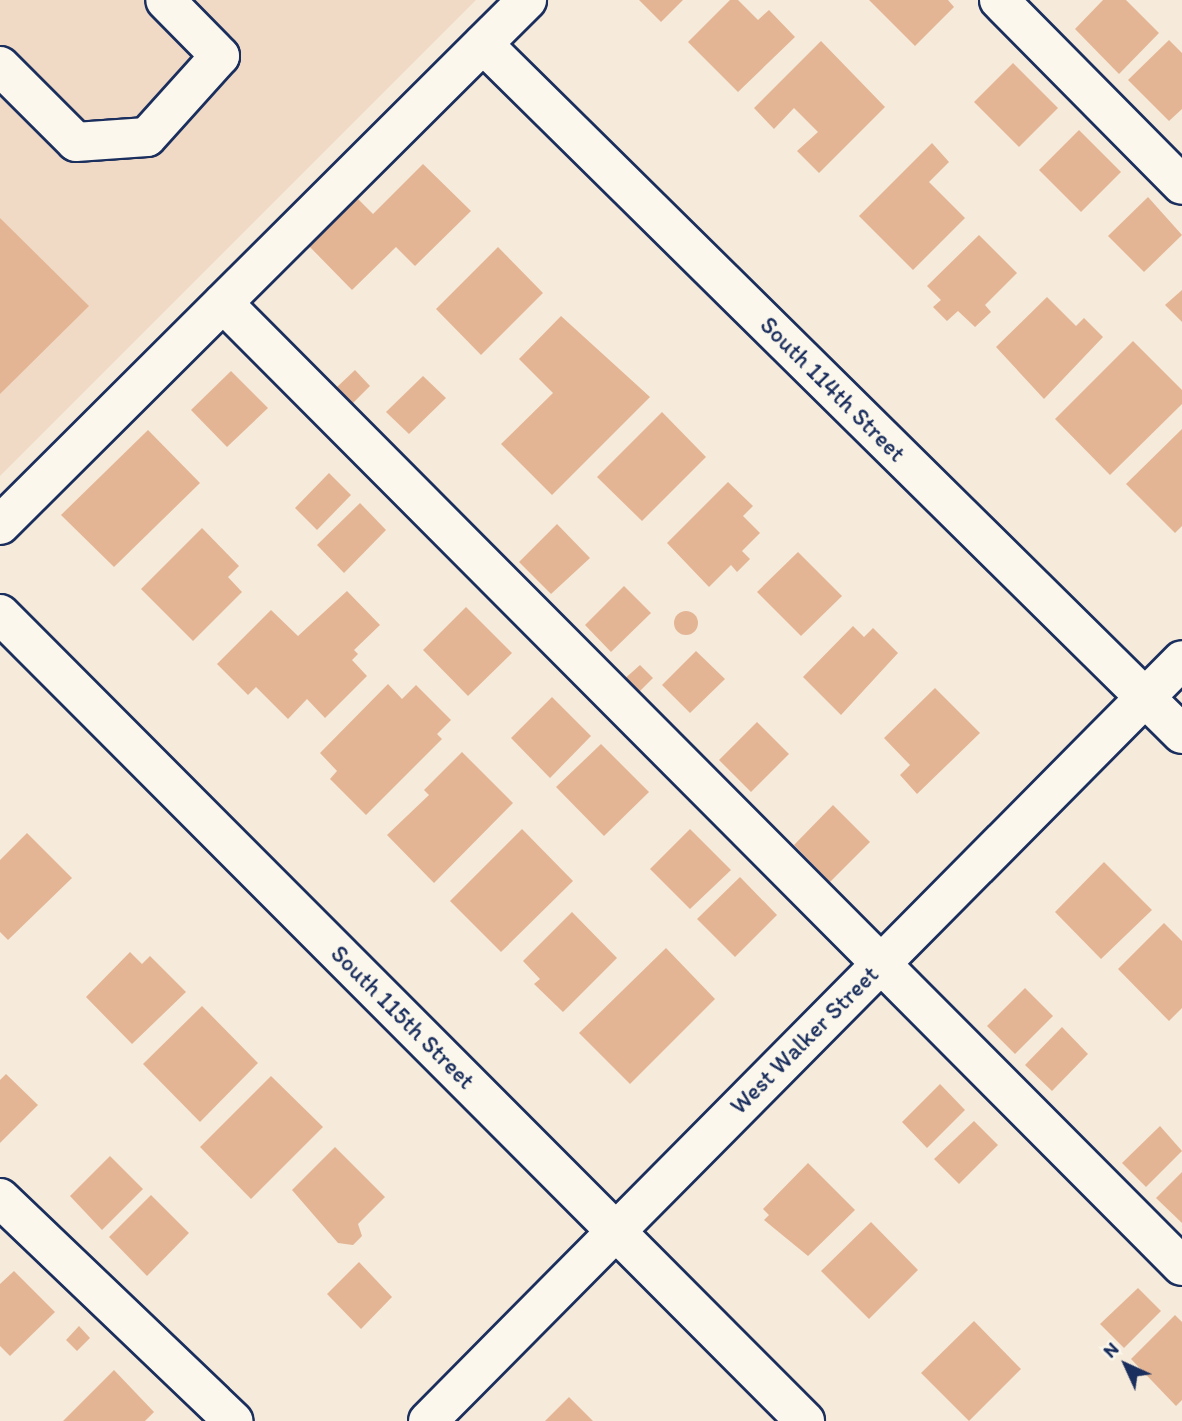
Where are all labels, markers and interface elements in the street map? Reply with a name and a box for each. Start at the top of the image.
street label: South 114th Street [755,311,911,467]
street label: South 115th Street [325,939,481,1095]
street label: West Walker Street [724,960,884,1120]
north arrow [1091,1330,1161,1400]
text: N [1098,1337,1123,1362]

